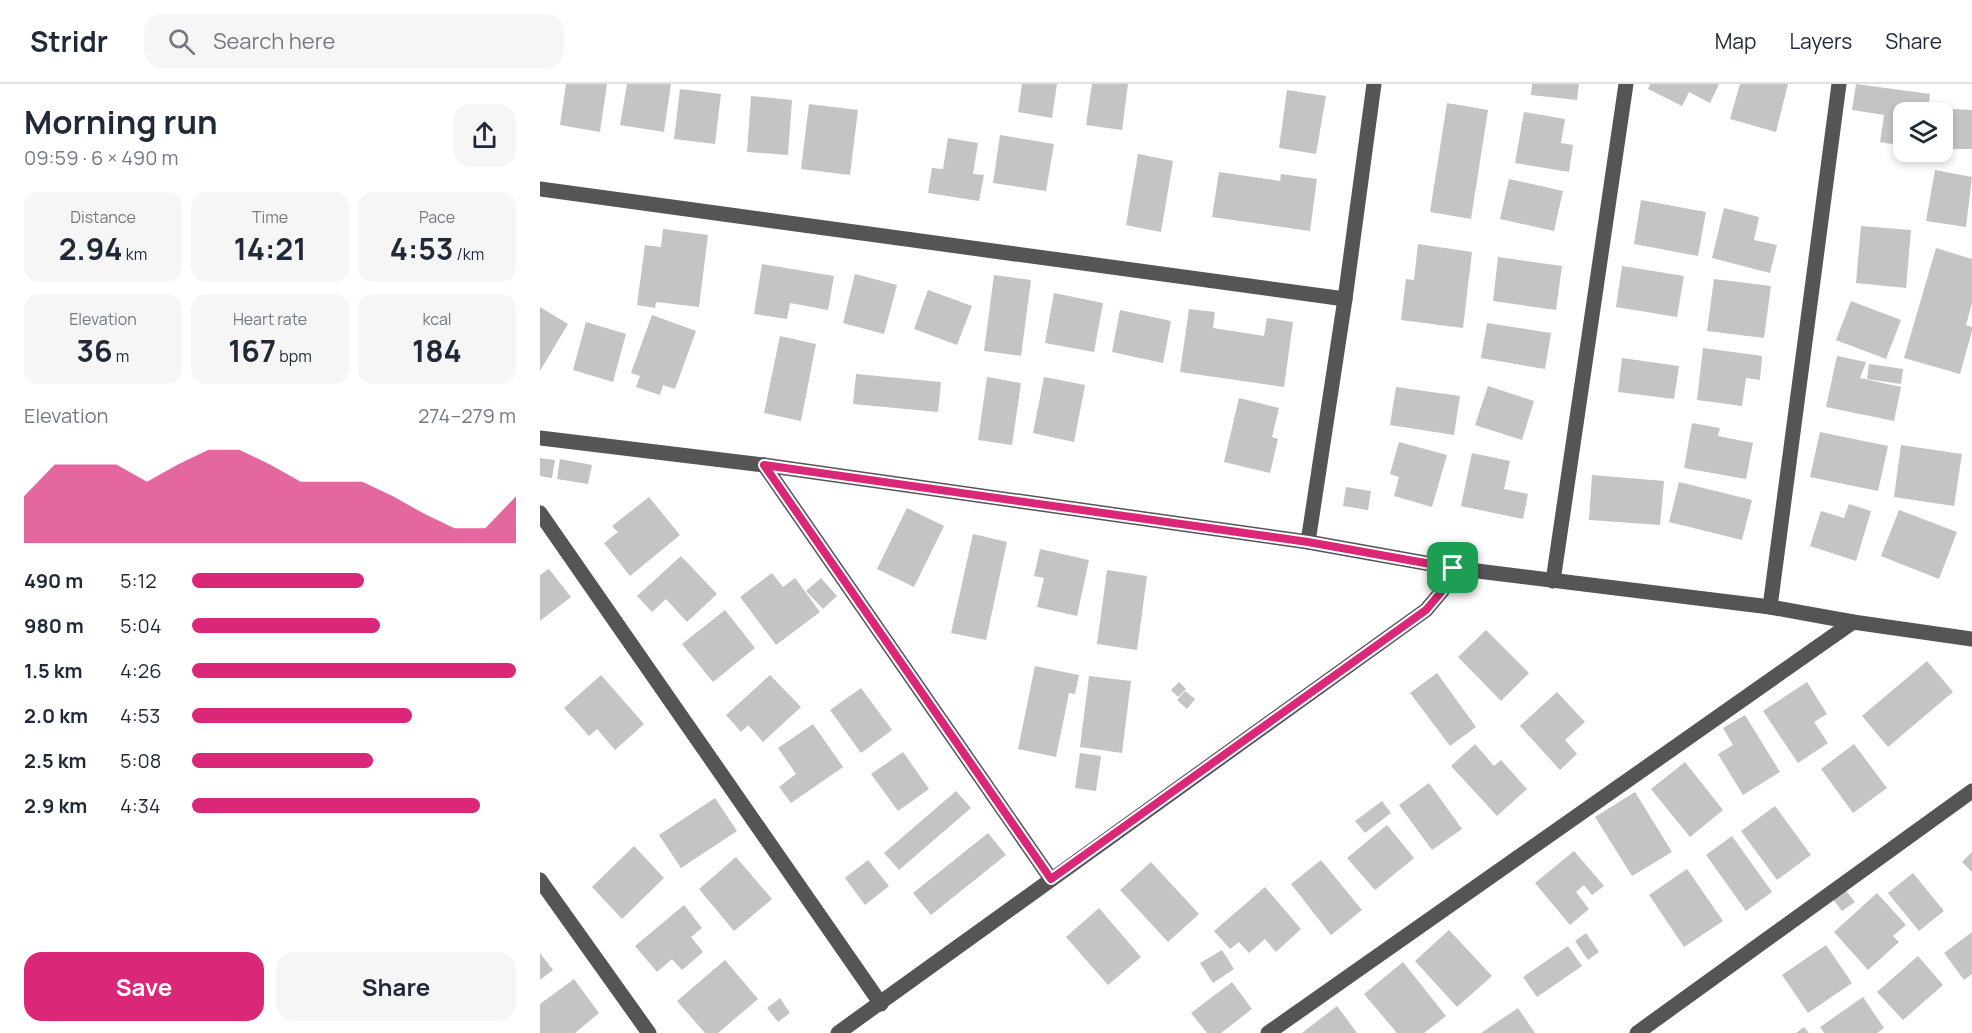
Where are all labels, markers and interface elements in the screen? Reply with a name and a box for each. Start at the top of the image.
search box [144,14,564,68]
text: Stridr [30,22,108,60]
icon: search [165,25,198,58]
text: Search here [213,26,335,56]
text: Map [1715,27,1756,55]
text: Layers [1789,27,1852,55]
text: Share [1885,27,1942,55]
text: Morning run [24,99,218,144]
map controls [1893,102,1953,162]
button: layers [1893,102,1953,162]
button: share [453,104,516,167]
text: 09:59 · 6 × 490 m [24,144,178,171]
text: Distance [70,206,136,228]
text: Time [252,206,288,228]
text: Pace [419,206,455,228]
text: 2.94 [59,228,123,269]
text: 14:21 [234,228,306,269]
text: 4:53 [390,228,453,269]
text: km [123,243,147,265]
text: /km [453,243,484,265]
text: Elevation [69,308,137,330]
text: Heart rate [233,308,307,330]
text: kcal [422,308,452,330]
text: 36 [77,330,113,371]
text: 167 [228,330,276,371]
text: 184 [412,330,462,371]
text: m [113,345,129,367]
text: bpm [276,345,312,367]
text: Elevation [24,402,108,429]
text: 274–279 m [418,402,516,429]
pin [1427,542,1478,593]
icon: arrive [1436,551,1469,584]
text: 490 m [24,567,83,594]
text: 5:12 [120,567,157,594]
text: 980 m [24,612,84,639]
text: 5:04 [120,612,162,639]
text: 1.5 km [24,657,83,684]
text: 4:26 [120,657,162,684]
text: 2.0 km [24,702,88,729]
text: 4:53 [120,702,160,729]
text: 2.5 km [24,747,86,774]
text: 5:08 [120,747,161,774]
text: 2.9 km [24,792,87,819]
text: 4:34 [120,792,161,819]
button: Save [24,952,264,1021]
button: Share [276,952,516,1021]

